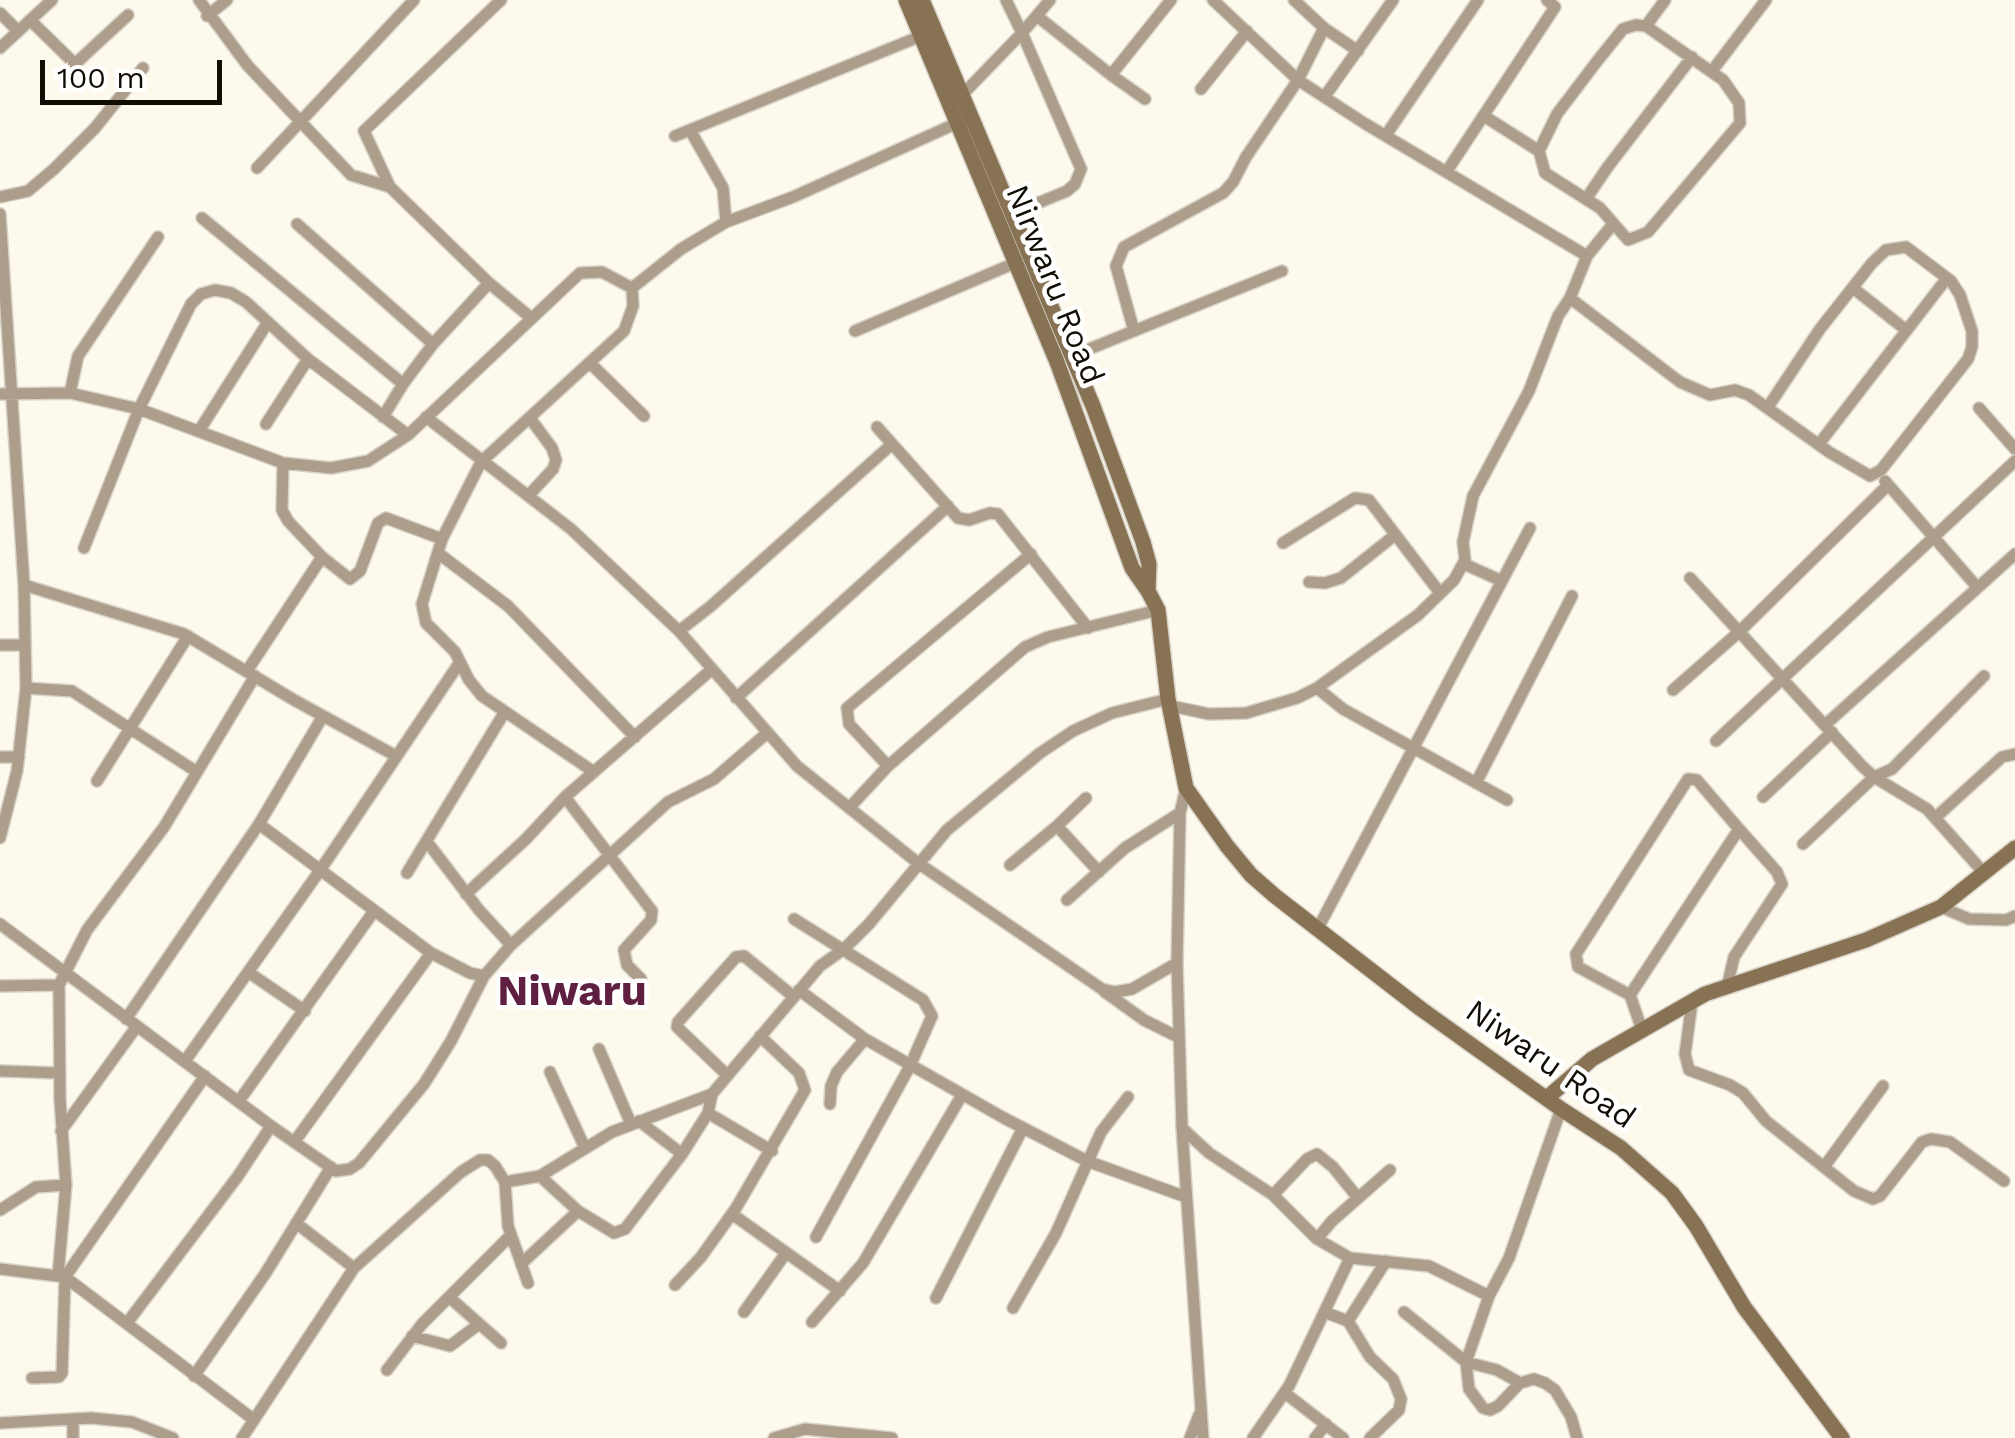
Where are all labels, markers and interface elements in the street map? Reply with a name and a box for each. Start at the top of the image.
scale bar [45,40,228,102]
text: 100 m [57,60,145,95]
street label: Nirwaru Road [997,180,1111,390]
district label: Niwaru [497,968,647,1018]
street label: Niwaru Road [1458,992,1642,1138]

